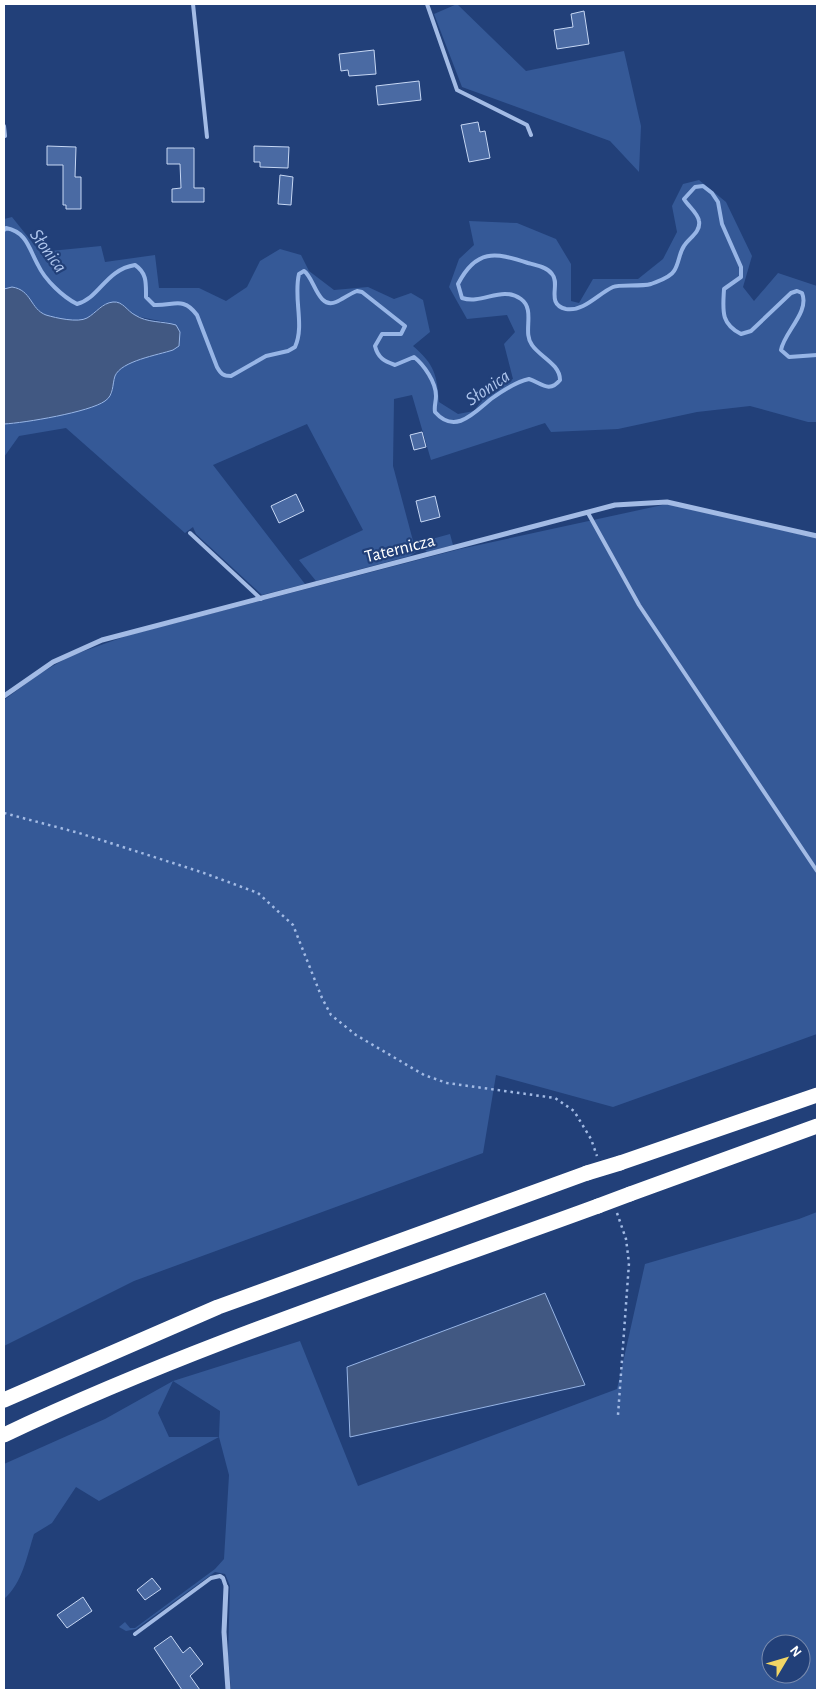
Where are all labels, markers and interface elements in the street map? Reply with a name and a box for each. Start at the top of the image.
water label: Słonica [26,226,70,276]
water label: Słonica [462,366,514,410]
street label: Taternicza [363,532,437,566]
north arrow [761,1634,811,1684]
text: N [787,1643,804,1660]

